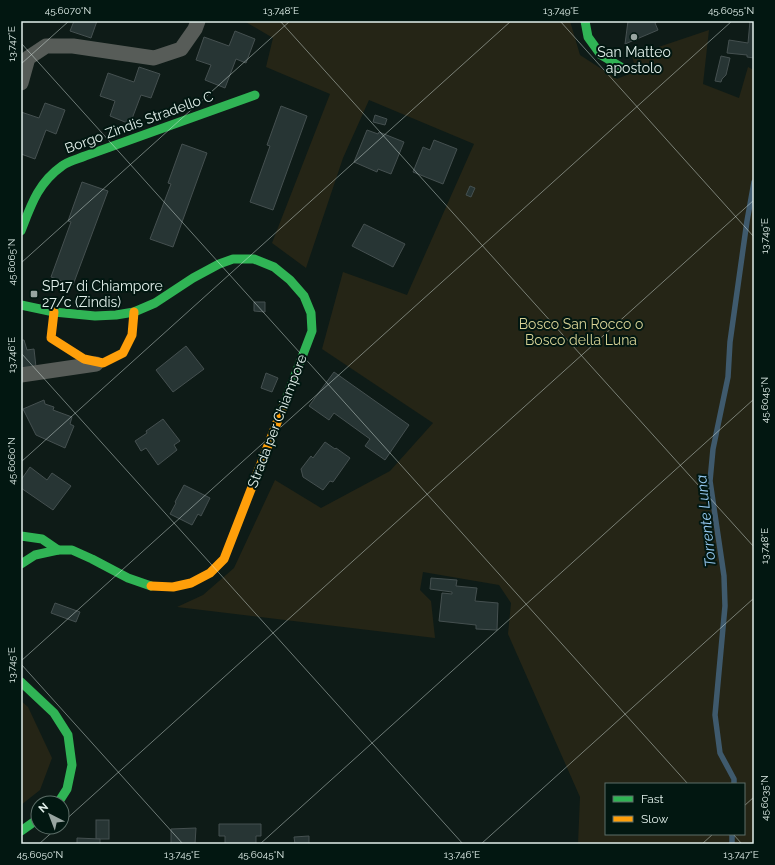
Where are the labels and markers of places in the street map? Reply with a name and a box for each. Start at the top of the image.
marker: San Matteo apostolo [629,32,639,42]
place label: San Matteo apostolo [597,44,671,76]
place label: SP17 di Chiampore 27/c (Zindis) [42,278,163,310]
marker: SP17 di Chiampore 27/c (Zindis) [29,289,39,299]

